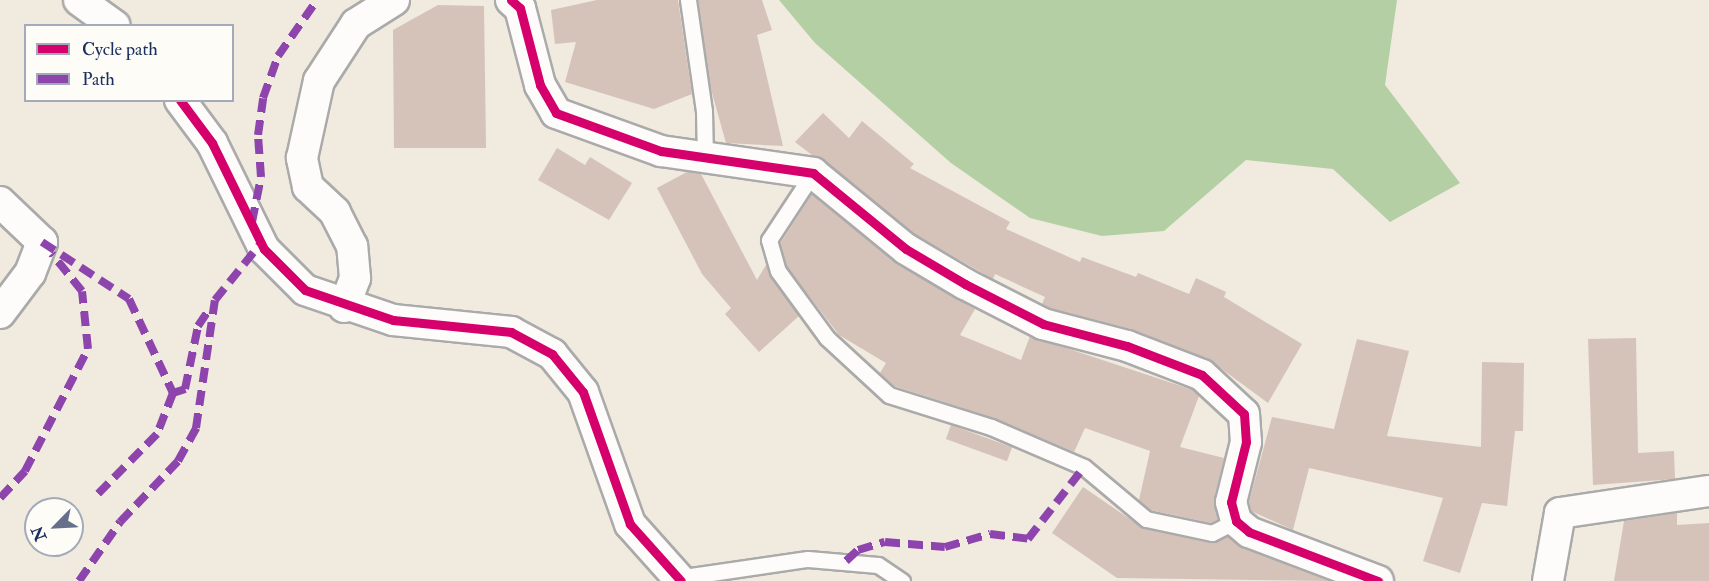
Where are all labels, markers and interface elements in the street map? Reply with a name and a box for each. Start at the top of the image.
legend [24,24,234,102]
text: Cycle path [82,38,158,61]
text: Path [82,68,115,91]
north arrow [24,497,84,557]
text: N [27,523,51,544]

